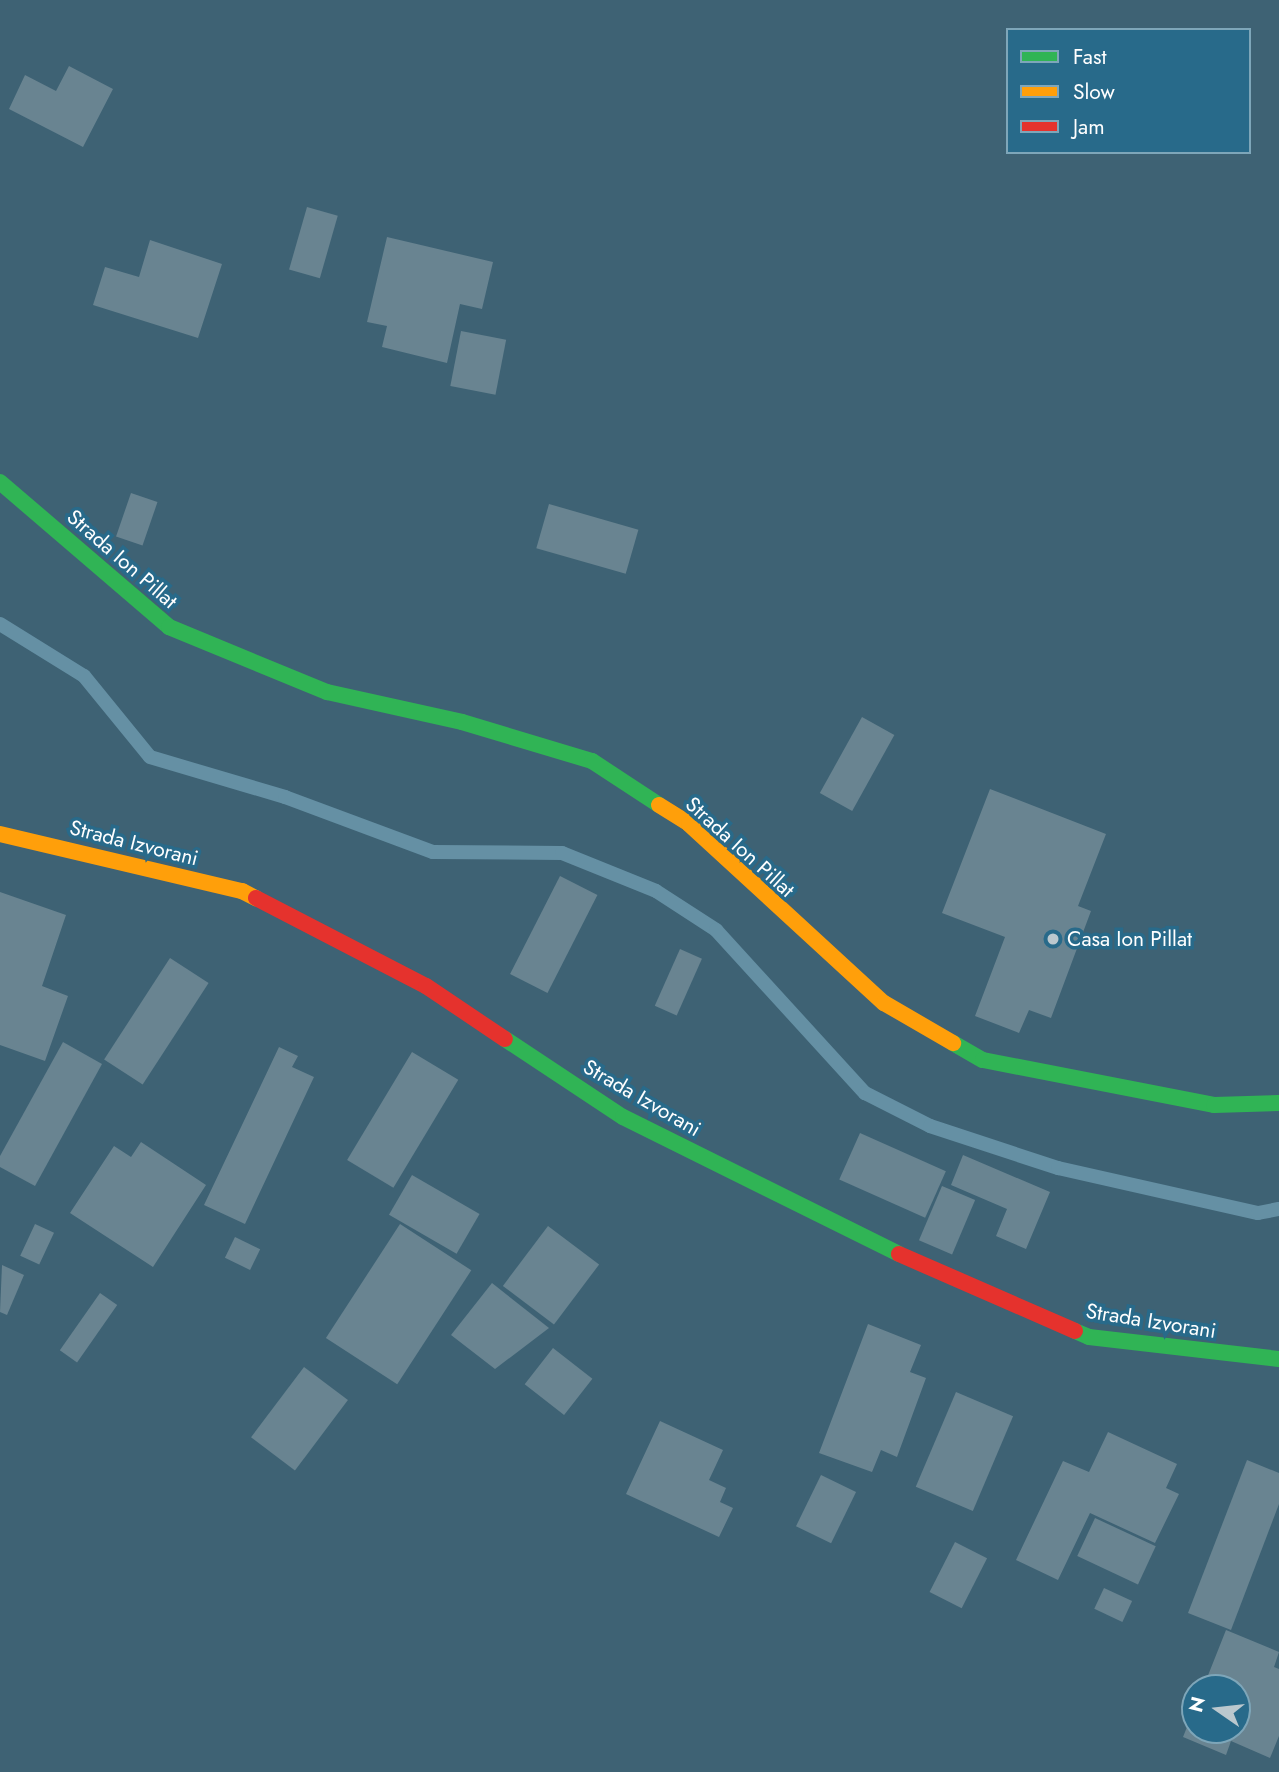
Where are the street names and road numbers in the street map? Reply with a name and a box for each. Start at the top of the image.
street label: Strada Ion Pillat [62,504,182,614]
street label: Strada Ion Pillat [680,791,800,903]
street label: Strada Izvorani [67,815,201,871]
street label: Strada Izvorani [579,1054,705,1142]
street label: Strada Izvorani [1084,1298,1218,1344]

